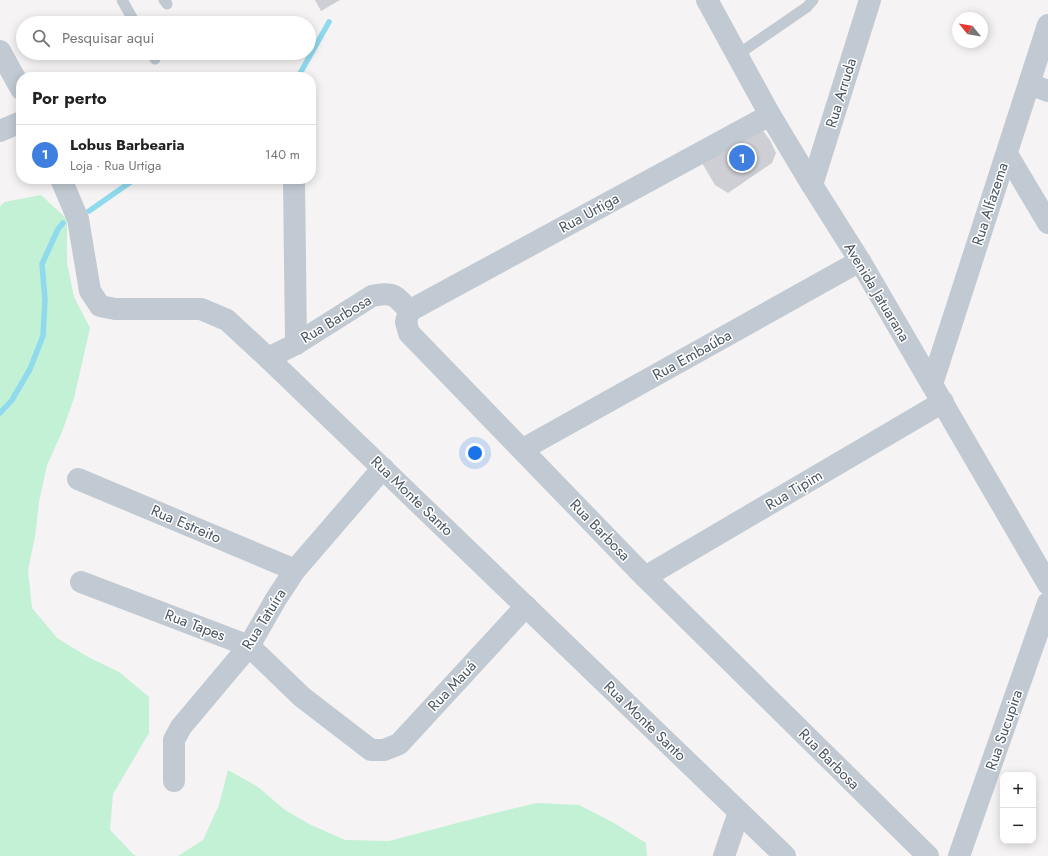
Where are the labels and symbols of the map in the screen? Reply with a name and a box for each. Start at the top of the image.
north arrow [952,12,988,48]
street label: Rua Arruda [820,55,862,131]
pin: 1 [729,143,755,173]
street label: Rua Alfazema [966,160,1014,248]
street label: Rua Urtiga [555,187,623,239]
street label: Avenida Jatuarana [839,238,915,346]
street label: Rua Barbosa [297,289,375,349]
street label: Rua Embaúba [648,324,736,386]
your location [465,443,485,463]
street label: Rua Monte Santo [366,451,458,541]
street label: Rua Tipim [761,464,827,516]
street label: Rua Barbosa [565,494,635,566]
street label: Rua Estreito [148,499,224,549]
street label: Rua Tatuíra [237,584,291,654]
street label: Rua Tapes [162,603,228,647]
street label: Rua Mauá [423,656,481,716]
street label: Rua Monte Santo [599,676,691,766]
street label: Rua Sucupira [980,687,1028,773]
street label: Rua Barbosa [793,723,865,795]

